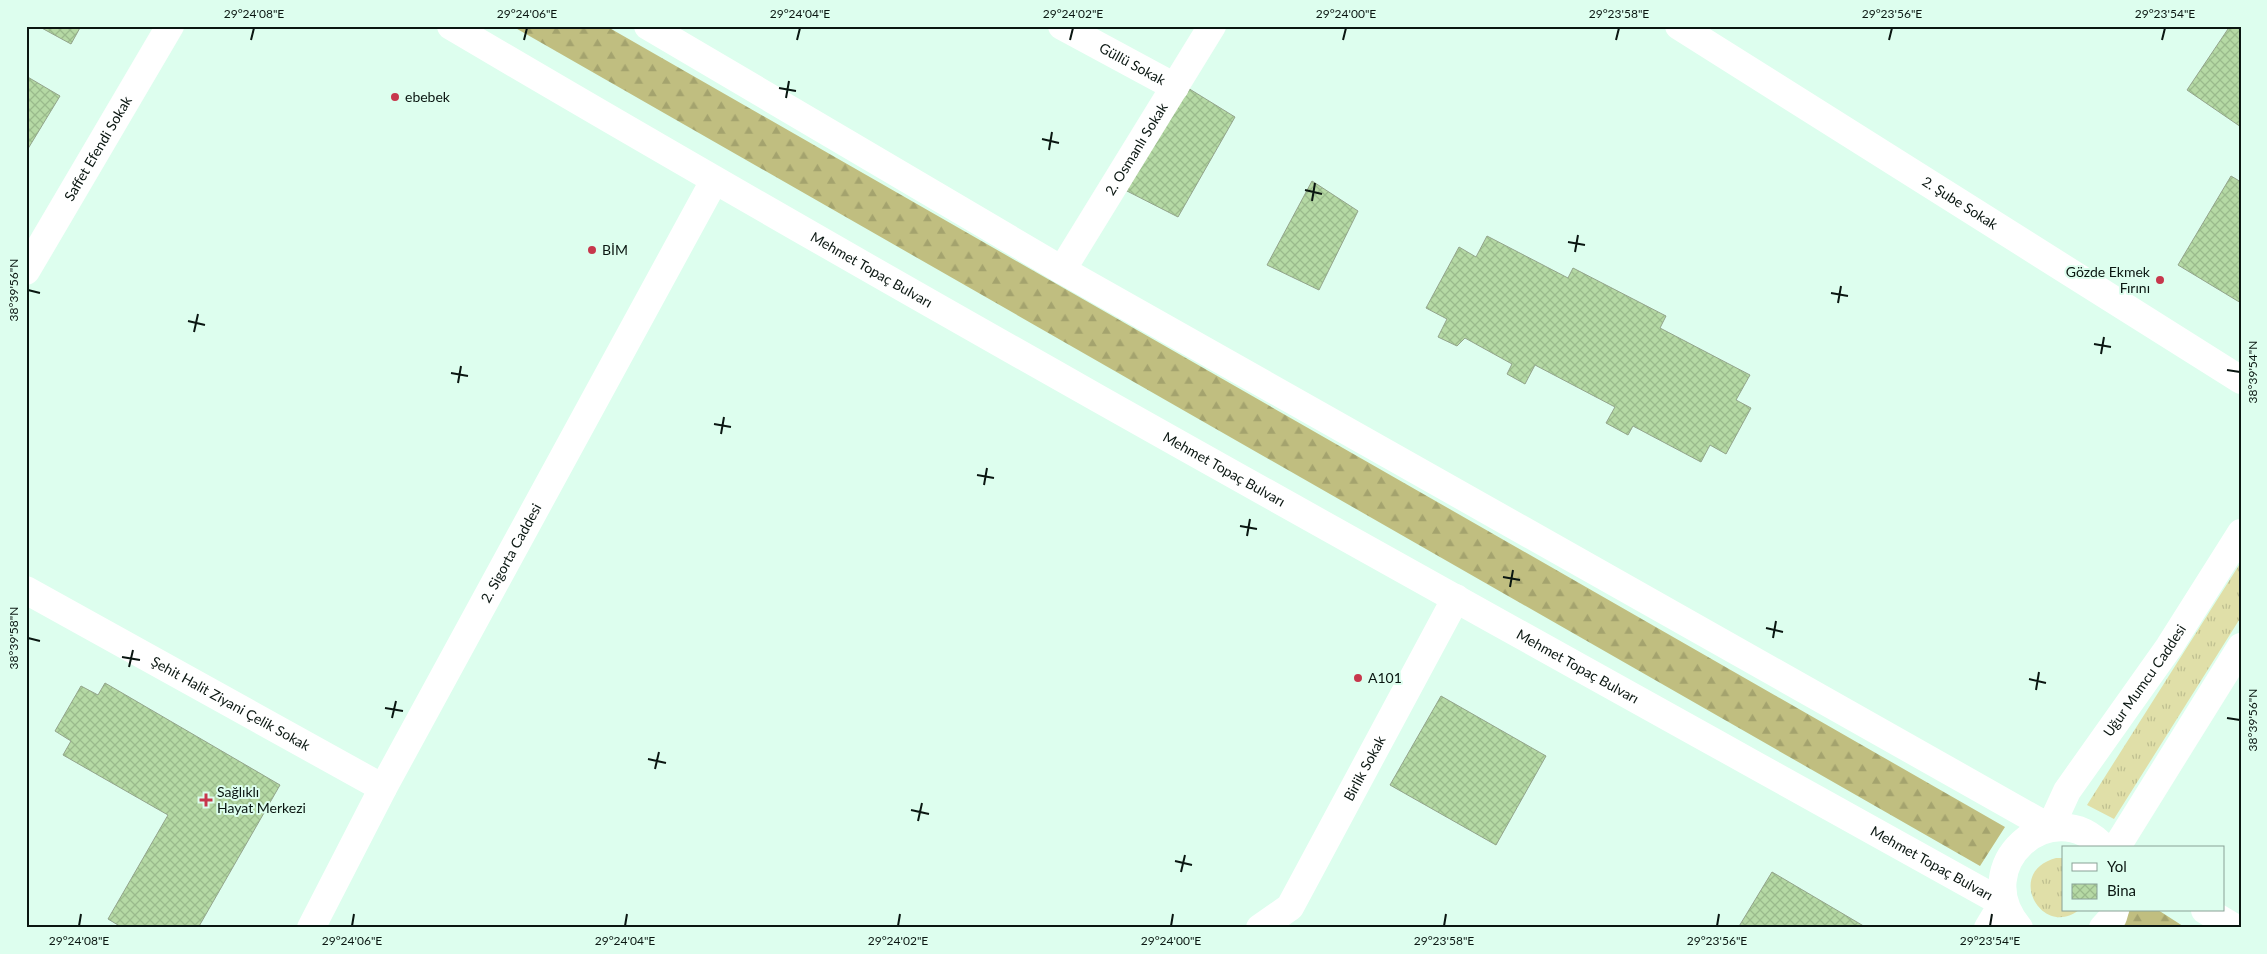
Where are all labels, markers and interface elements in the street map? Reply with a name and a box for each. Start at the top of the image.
text: 29°24'08"E [224,6,284,21]
text: 29°24'06"E [497,6,557,21]
text: 29°24'04"E [770,6,830,21]
text: 29°24'02"E [1043,6,1103,21]
text: 29°24'00"E [1316,6,1376,21]
text: 29°23'58"E [1589,6,1649,21]
text: 29°23'56"E [1862,6,1922,21]
text: 29°23'54"E [2135,6,2195,21]
street label: Güllü Sokak [1097,39,1169,89]
place label: ebebek [405,88,451,105]
marker: ebebek [389,91,401,103]
street label: Saffet Efendi Sokak [60,92,135,204]
street label: 2. Osmanlı Sokak [1101,99,1171,198]
street label: 2. Şube Sokak [1919,172,2002,233]
street label: Mehmet Topaç Bulvarı [808,228,936,311]
place label: BİM [602,241,628,258]
marker: BİM [586,244,598,256]
text: 38°39'56"N [6,259,21,321]
place label: Gözde Ekmek Fırını [2066,263,2151,296]
marker: Gözde Ekmek Fırını [2154,274,2166,286]
text: 38°39'54"N [2245,341,2260,403]
street label: Mehmet Topaç Bulvarı [1160,428,1288,510]
street label: 2. Sigorta Caddesi [477,500,545,605]
text: 38°39'58"N [6,607,21,669]
street label: Uğur Mumcu Caddesi [2099,621,2189,740]
street label: Mehmet Topaç Bulvarı [1514,625,1642,707]
street label: Şehit Halit Ziyani Çelik Sokak [149,652,314,754]
place label: A101 [1368,669,1402,686]
marker: A101 [1352,672,1364,684]
text: 38°39'56"N [2245,689,2260,751]
street label: Birlik Sokak [1340,732,1389,804]
place label: Sağlıklı Hayat Merkezi [217,783,306,816]
marker: Sağlıklı Hayat Merkezi [199,793,213,807]
street label: Mehmet Topaç Bulvarı [1868,822,1996,904]
legend [2062,846,2224,912]
text: Yol [2107,857,2127,875]
text: Bina [2107,881,2136,899]
text: 29°24'08"E [49,933,109,948]
text: 29°24'06"E [322,933,382,948]
text: 29°24'04"E [595,933,655,948]
text: 29°24'02"E [868,933,928,948]
text: 29°24'00"E [1141,933,1201,948]
text: 29°23'58"E [1414,933,1474,948]
text: 29°23'56"E [1687,933,1747,948]
text: 29°23'54"E [1960,933,2020,948]

